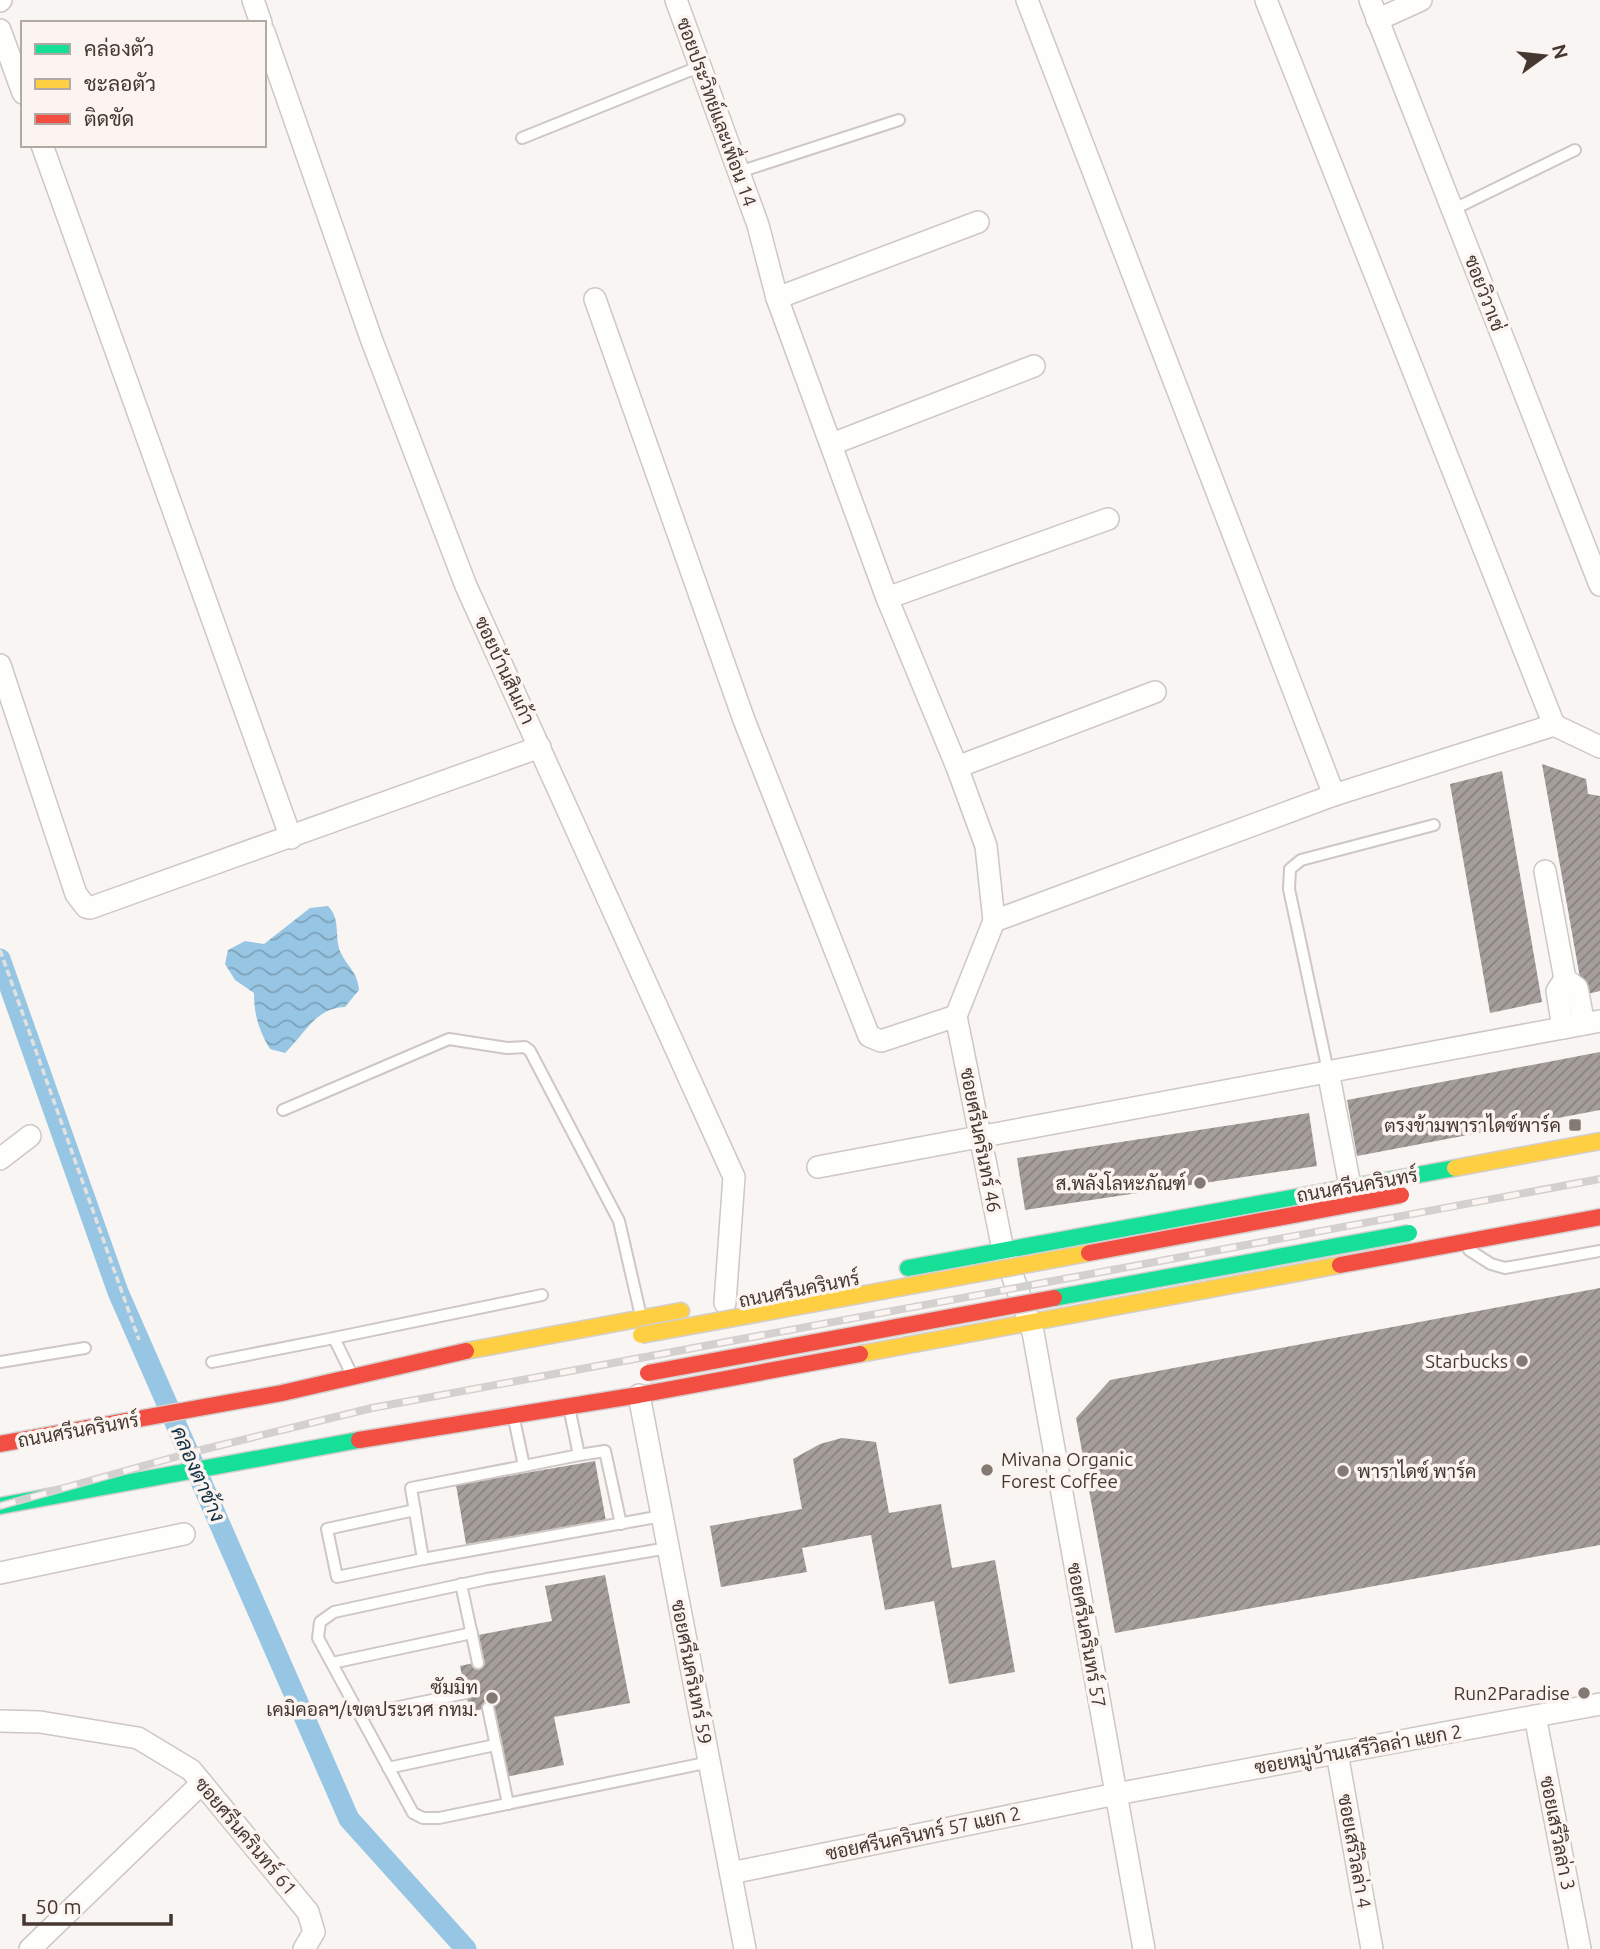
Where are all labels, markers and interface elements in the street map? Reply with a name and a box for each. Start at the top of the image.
street label: ซอยประวิทย์และเพื่อน 14 [673,13,767,209]
legend [21,21,266,147]
north arrow [1509,21,1579,91]
text: คล่องตัว [84,36,154,60]
text: N [1548,42,1573,61]
text: ชะลอตัว [84,71,156,95]
text: ติดขัด [84,106,134,130]
street label: ซอยวิวาเช่ [1460,252,1510,334]
street label: ซอยบ้านสินเก้า [470,613,540,727]
street label: ซอยศรีนครินทร์ 46 [956,1066,1007,1214]
place label: ตรงข้ามพาราไดซ์พาร์ค [1384,1113,1561,1136]
marker: ตรงข้ามพาราไดซ์พาร์ค [1567,1117,1583,1133]
street label: ถนนศรีนครินทร์ [1295,1163,1419,1206]
place label: ส.พลังโลหะภัณฑ์ [1056,1171,1186,1194]
marker: ส.พลังโลหะภัณฑ์ [1192,1175,1208,1191]
street label: ถนนศรีนครินทร์ [737,1266,861,1311]
place label: Starbucks [1425,1350,1508,1372]
marker: Starbucks [1514,1353,1530,1369]
street label: ถนนศรีนครินทร์ [16,1408,140,1451]
water label: คลองตาช้าง [167,1422,231,1525]
place label: Mivana Organic Forest Coffee [1001,1448,1133,1492]
place label: พาราไดซ์ พาร์ค [1357,1459,1477,1482]
marker: Mivana Organic Forest Coffee [979,1462,995,1478]
marker: พาราไดซ์ พาร์ค [1335,1463,1351,1479]
street label: ซอยศรีนครินทร์ 57 [1063,1561,1112,1709]
street label: ซอยศรีนครินทร์ 59 [667,1598,718,1746]
place label: ซัมมิท เคมิคอลฯ/เขตประเวศ กทม. [266,1676,478,1720]
place label: Run2Paradise [1453,1682,1570,1704]
marker: Run2Paradise [1576,1685,1592,1701]
marker: ซัมมิท เคมิคอลฯ/เขตประเวศ กทม. [484,1690,500,1706]
street label: ซอยหมู่บ้านเสรีวิลล่า แยก 2 [1252,1719,1464,1781]
street label: ซอยศรีนครินทร์ 61 [190,1772,302,1899]
street label: ซอยเสรีวิลล่า 3 [1536,1774,1581,1892]
street label: ซอยเสรีวิลล่า 4 [1334,1792,1377,1910]
street label: ซอยศรีนครินทร์ 57 แยก 2 [823,1801,1023,1864]
scale bar [24,1882,172,1926]
text: 50 m [35,1894,82,1918]

